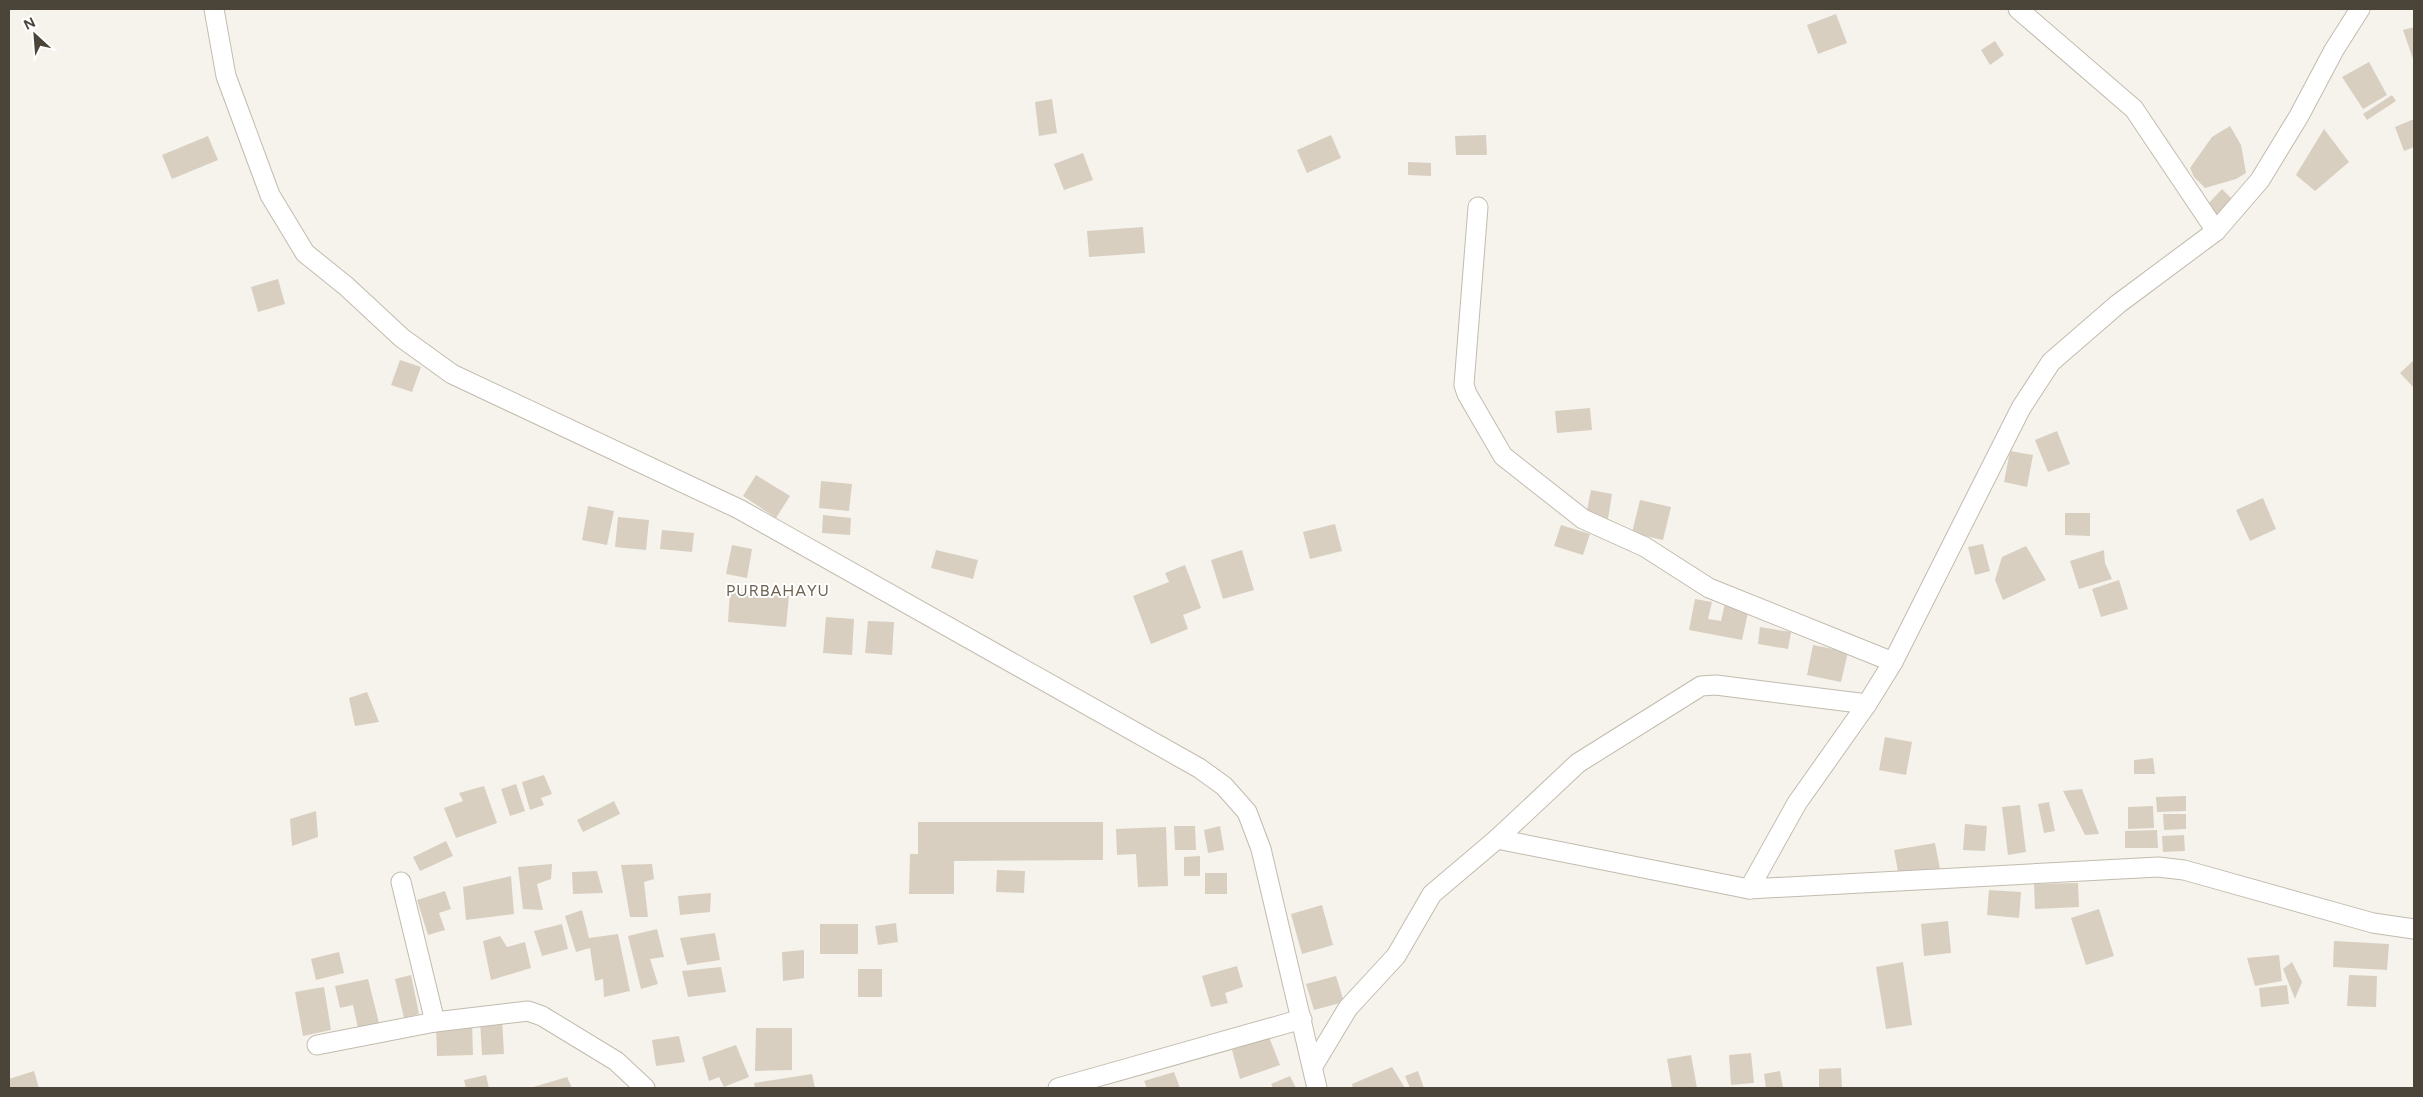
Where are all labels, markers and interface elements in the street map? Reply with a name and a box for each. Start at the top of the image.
north arrow [10,10,60,60]
text: N [21,14,38,34]
district label: PURBAHAYU [726,581,830,600]

